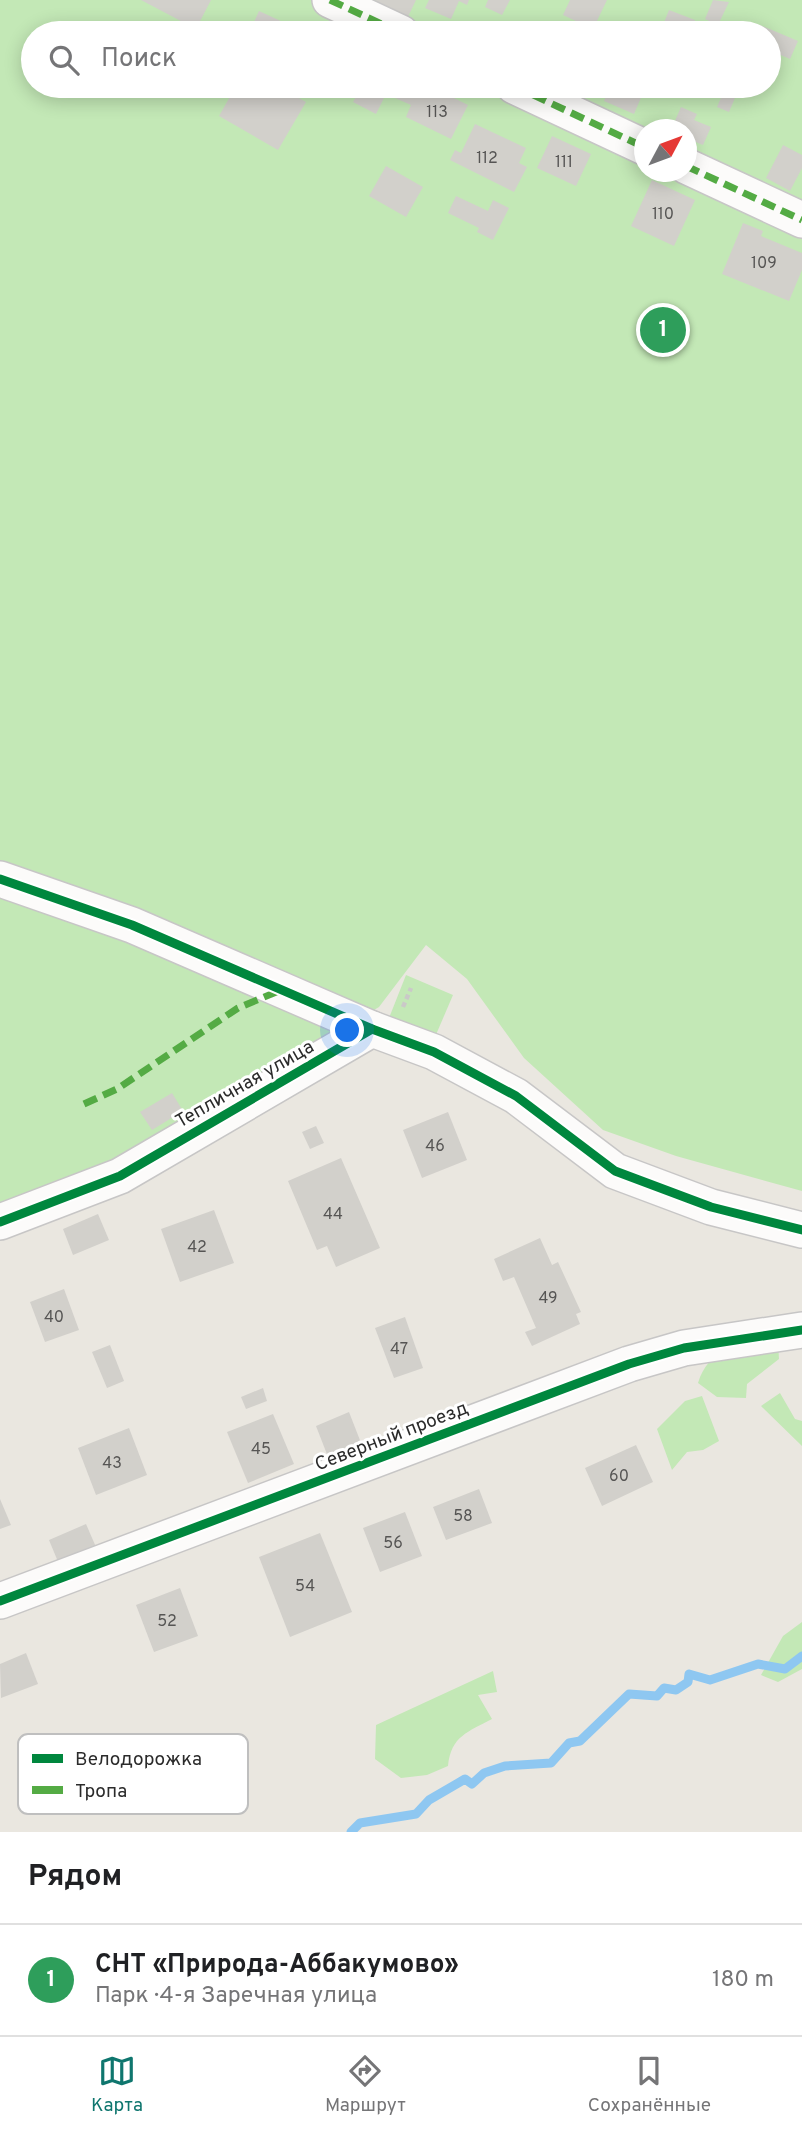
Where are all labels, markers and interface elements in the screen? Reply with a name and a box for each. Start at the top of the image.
search box [21,21,781,98]
icon: search [45,41,83,79]
text: Поиск [101,43,177,76]
house number: 113 [426,103,448,123]
north arrow [634,119,697,182]
house number: 112 [476,149,498,169]
house number: 111 [555,153,573,173]
house number: 110 [652,205,674,225]
house number: 109 [751,254,777,274]
pin: 1 [640,304,686,356]
your location [330,1013,364,1047]
street label: Тепличная улица [171,1035,319,1134]
house number: 46 [425,1137,445,1157]
house number: 44 [323,1205,343,1225]
house number: 42 [187,1238,207,1258]
house number: 49 [538,1289,558,1309]
house number: 40 [44,1308,64,1328]
house number: 47 [390,1340,408,1360]
street label: Северный проезд [312,1397,472,1477]
house number: 45 [251,1440,271,1460]
house number: 43 [102,1454,122,1474]
house number: 60 [609,1467,629,1487]
house number: 58 [453,1507,473,1527]
house number: 56 [383,1534,403,1554]
house number: 54 [295,1577,315,1597]
house number: 52 [157,1612,177,1632]
legend [18,1734,248,1814]
text: Велодорожка [75,1748,202,1772]
text: Тропа [75,1780,127,1804]
text: Рядом [28,1859,122,1896]
text: СНТ «Природа-Аббакумово» [95,1949,459,1982]
text: 1 [46,1966,56,1995]
text: 180 m [712,1966,774,1995]
text: Парк · 4-я Заречная улица [95,1982,377,2011]
tab: Карта [91,2052,143,2118]
tab: Маршрут [325,2052,406,2118]
tab: Сохранённые [588,2052,711,2118]

